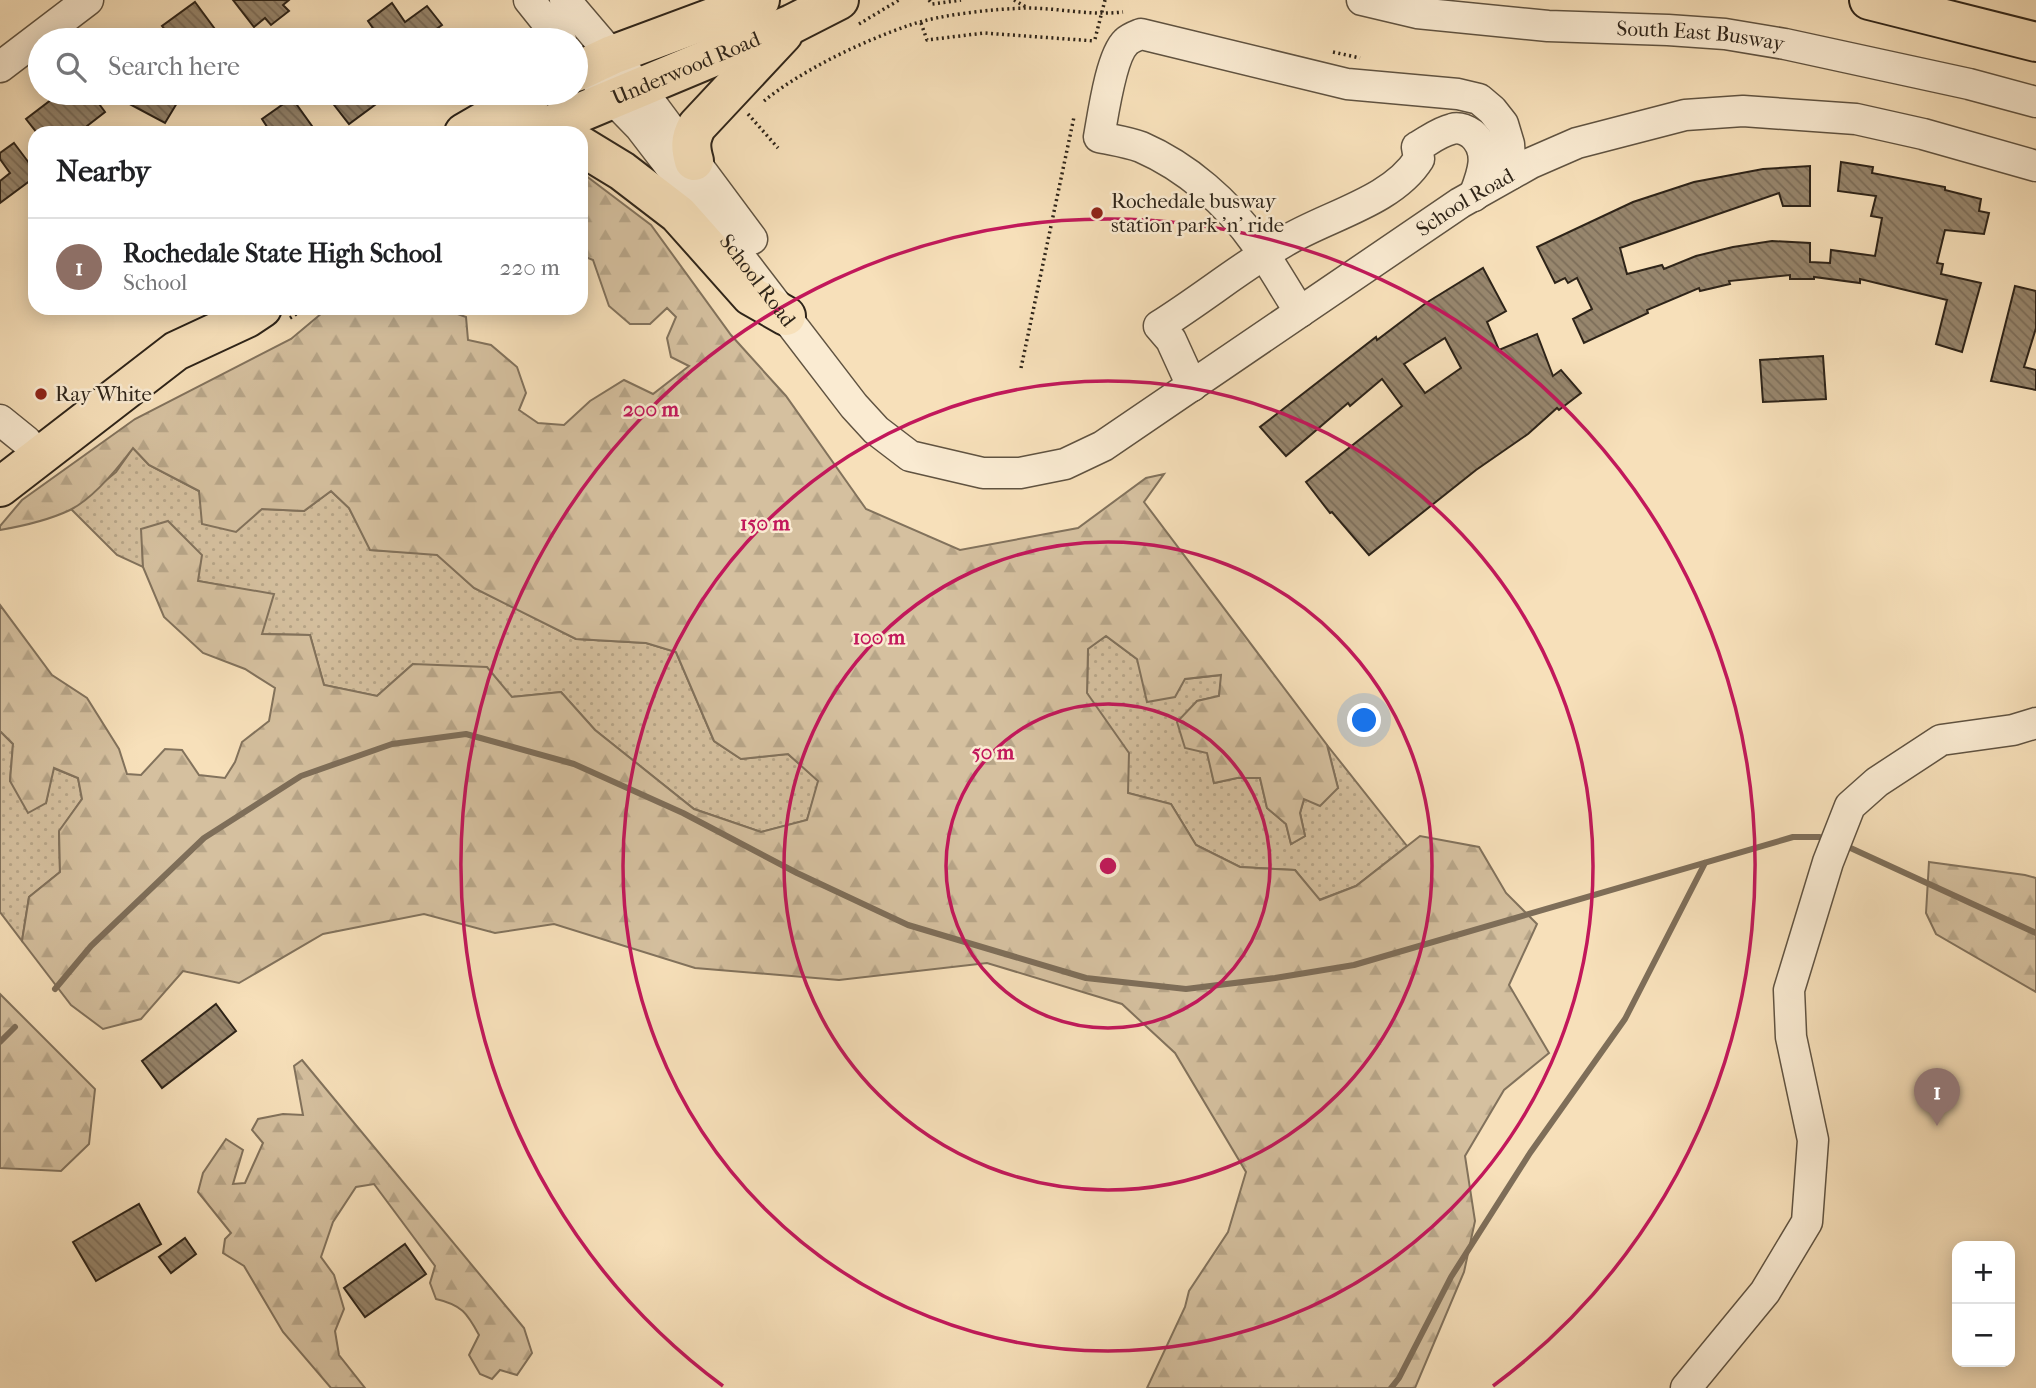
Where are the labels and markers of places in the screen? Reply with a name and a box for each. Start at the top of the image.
place label: Rochedale busway station park 'n' ride [1111,189,1284,237]
marker: Rochedale busway station park 'n' ride [1089,205,1105,221]
place label: Ray White [55,382,152,406]
marker: Ray White [33,386,49,402]
centre of rings [1096,854,1120,878]
pin: 1 [1914,1068,1960,1126]

